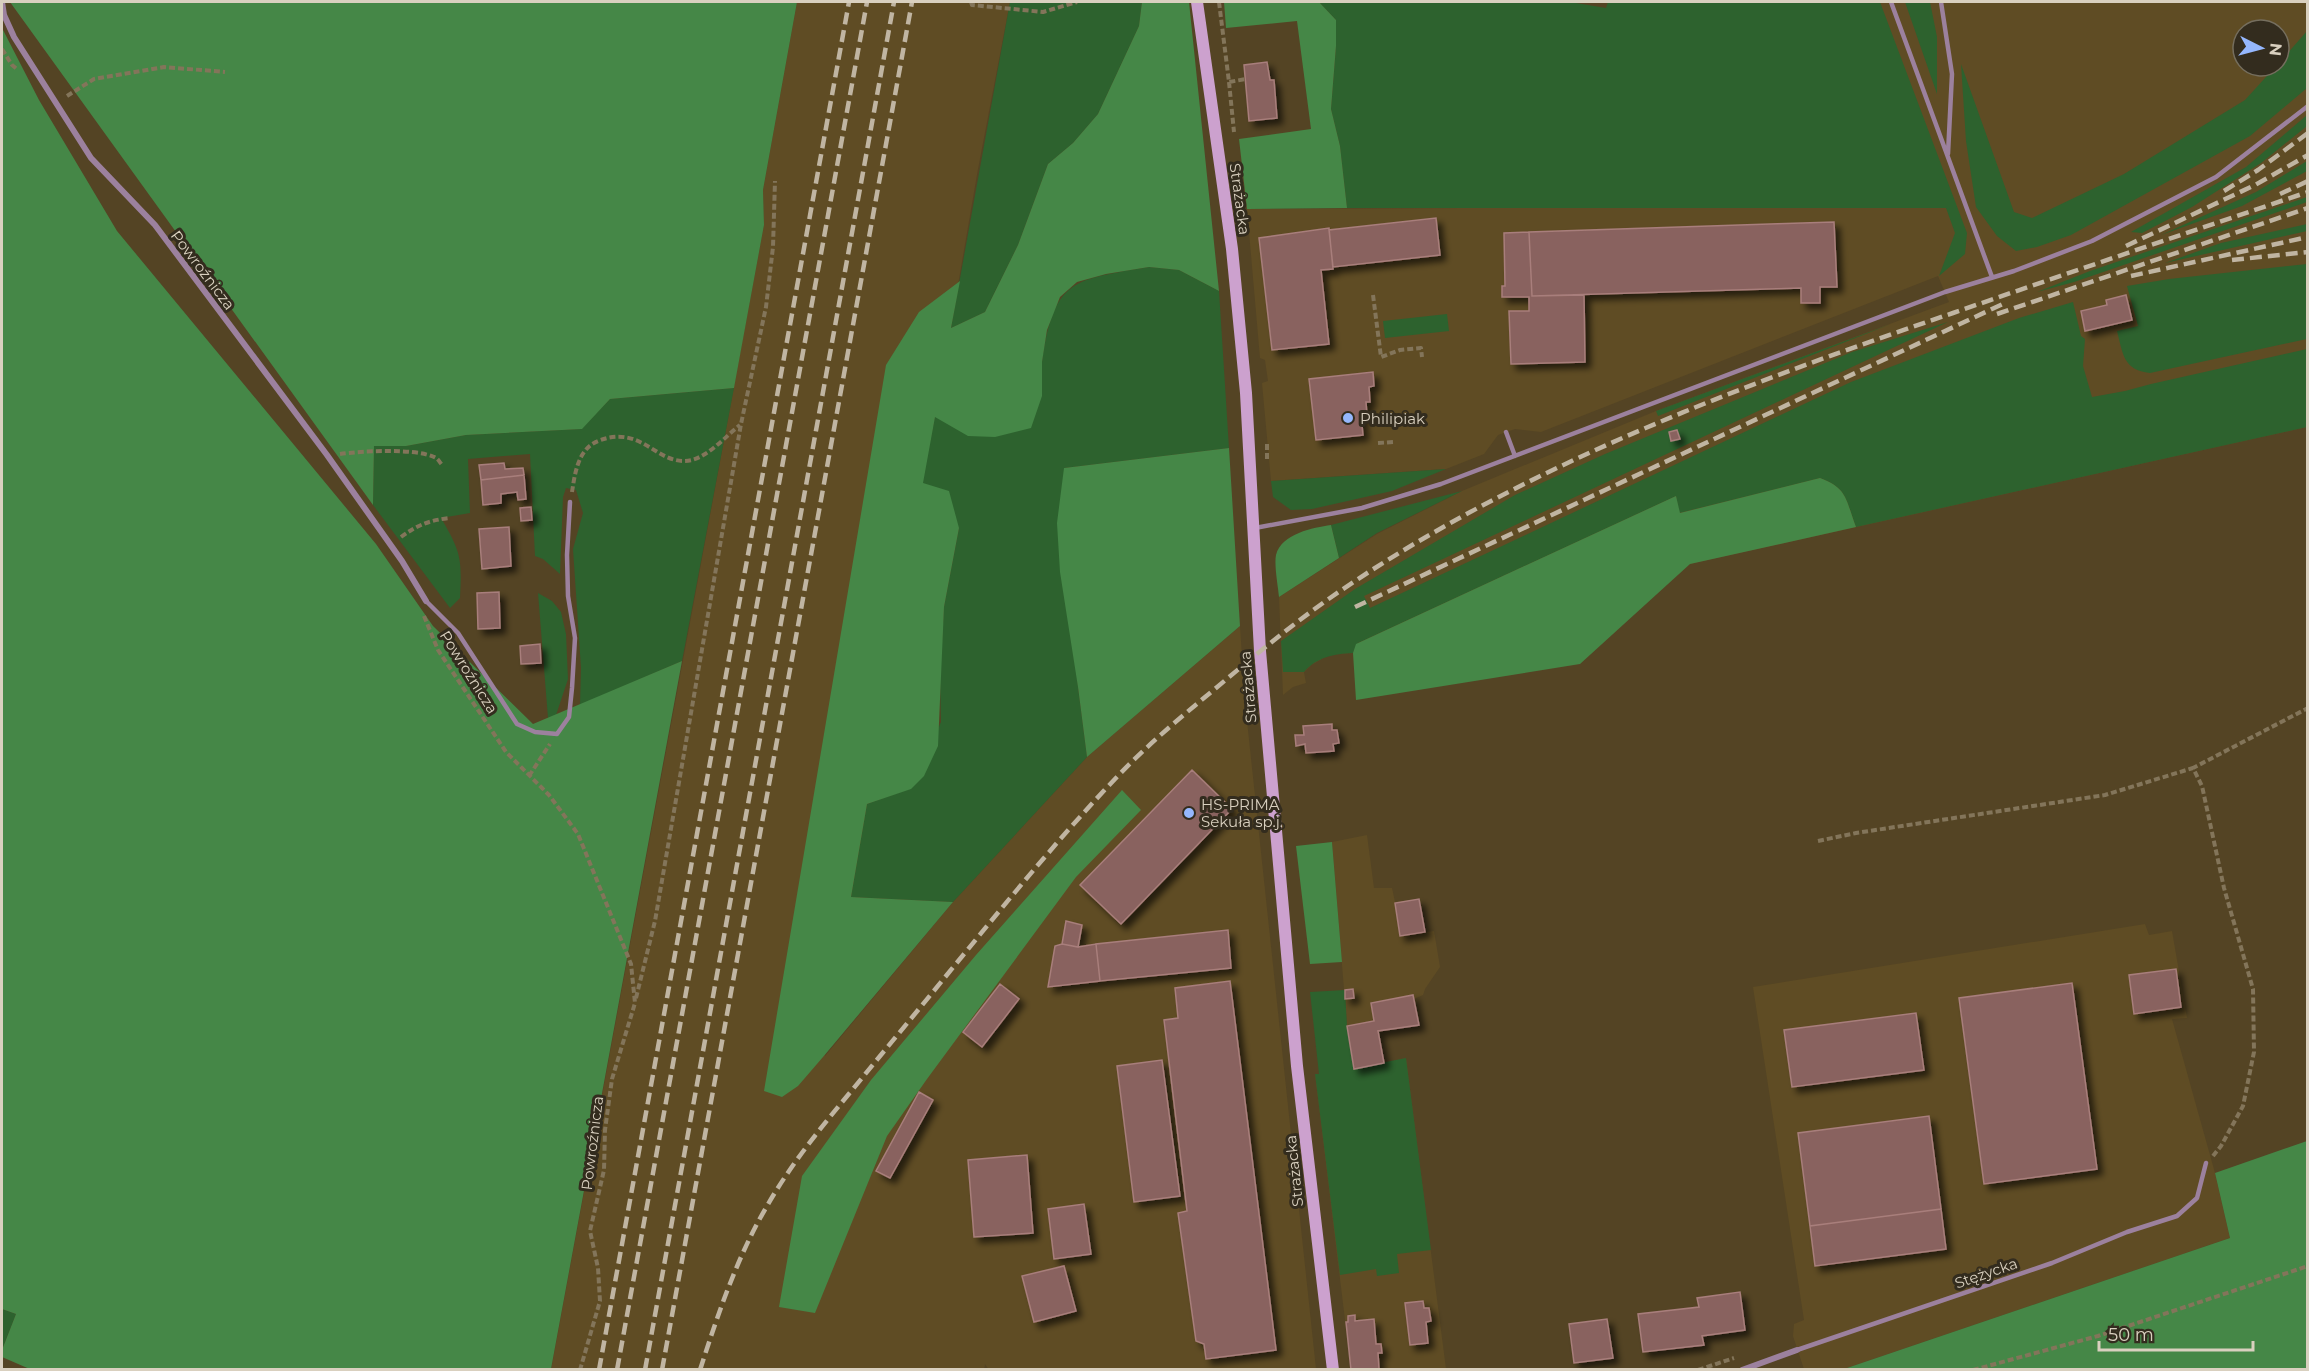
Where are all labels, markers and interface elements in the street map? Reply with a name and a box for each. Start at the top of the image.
north arrow [2231,18,2291,78]
text: N [2265,42,2286,57]
street label: Strażacka [1226,162,1254,236]
street label: Powroźnicza [167,226,239,314]
place label: Philipiak [1360,409,1425,428]
marker: Philipiak [1341,411,1355,425]
street label: Powroźnicza [436,627,502,717]
street label: Strażacka [1235,650,1261,724]
place label: HS-PRIMA Sekuła sp.j. [1201,795,1283,831]
marker: HS-PRIMA Sekuła sp.j. [1182,806,1196,820]
street label: Powroźnicza [577,1095,607,1191]
street label: Strażacka [1281,1134,1307,1208]
street label: Stężycka [1952,1253,2020,1293]
scale bar [2099,1314,2254,1352]
text: 50 m [2108,1324,2154,1346]

